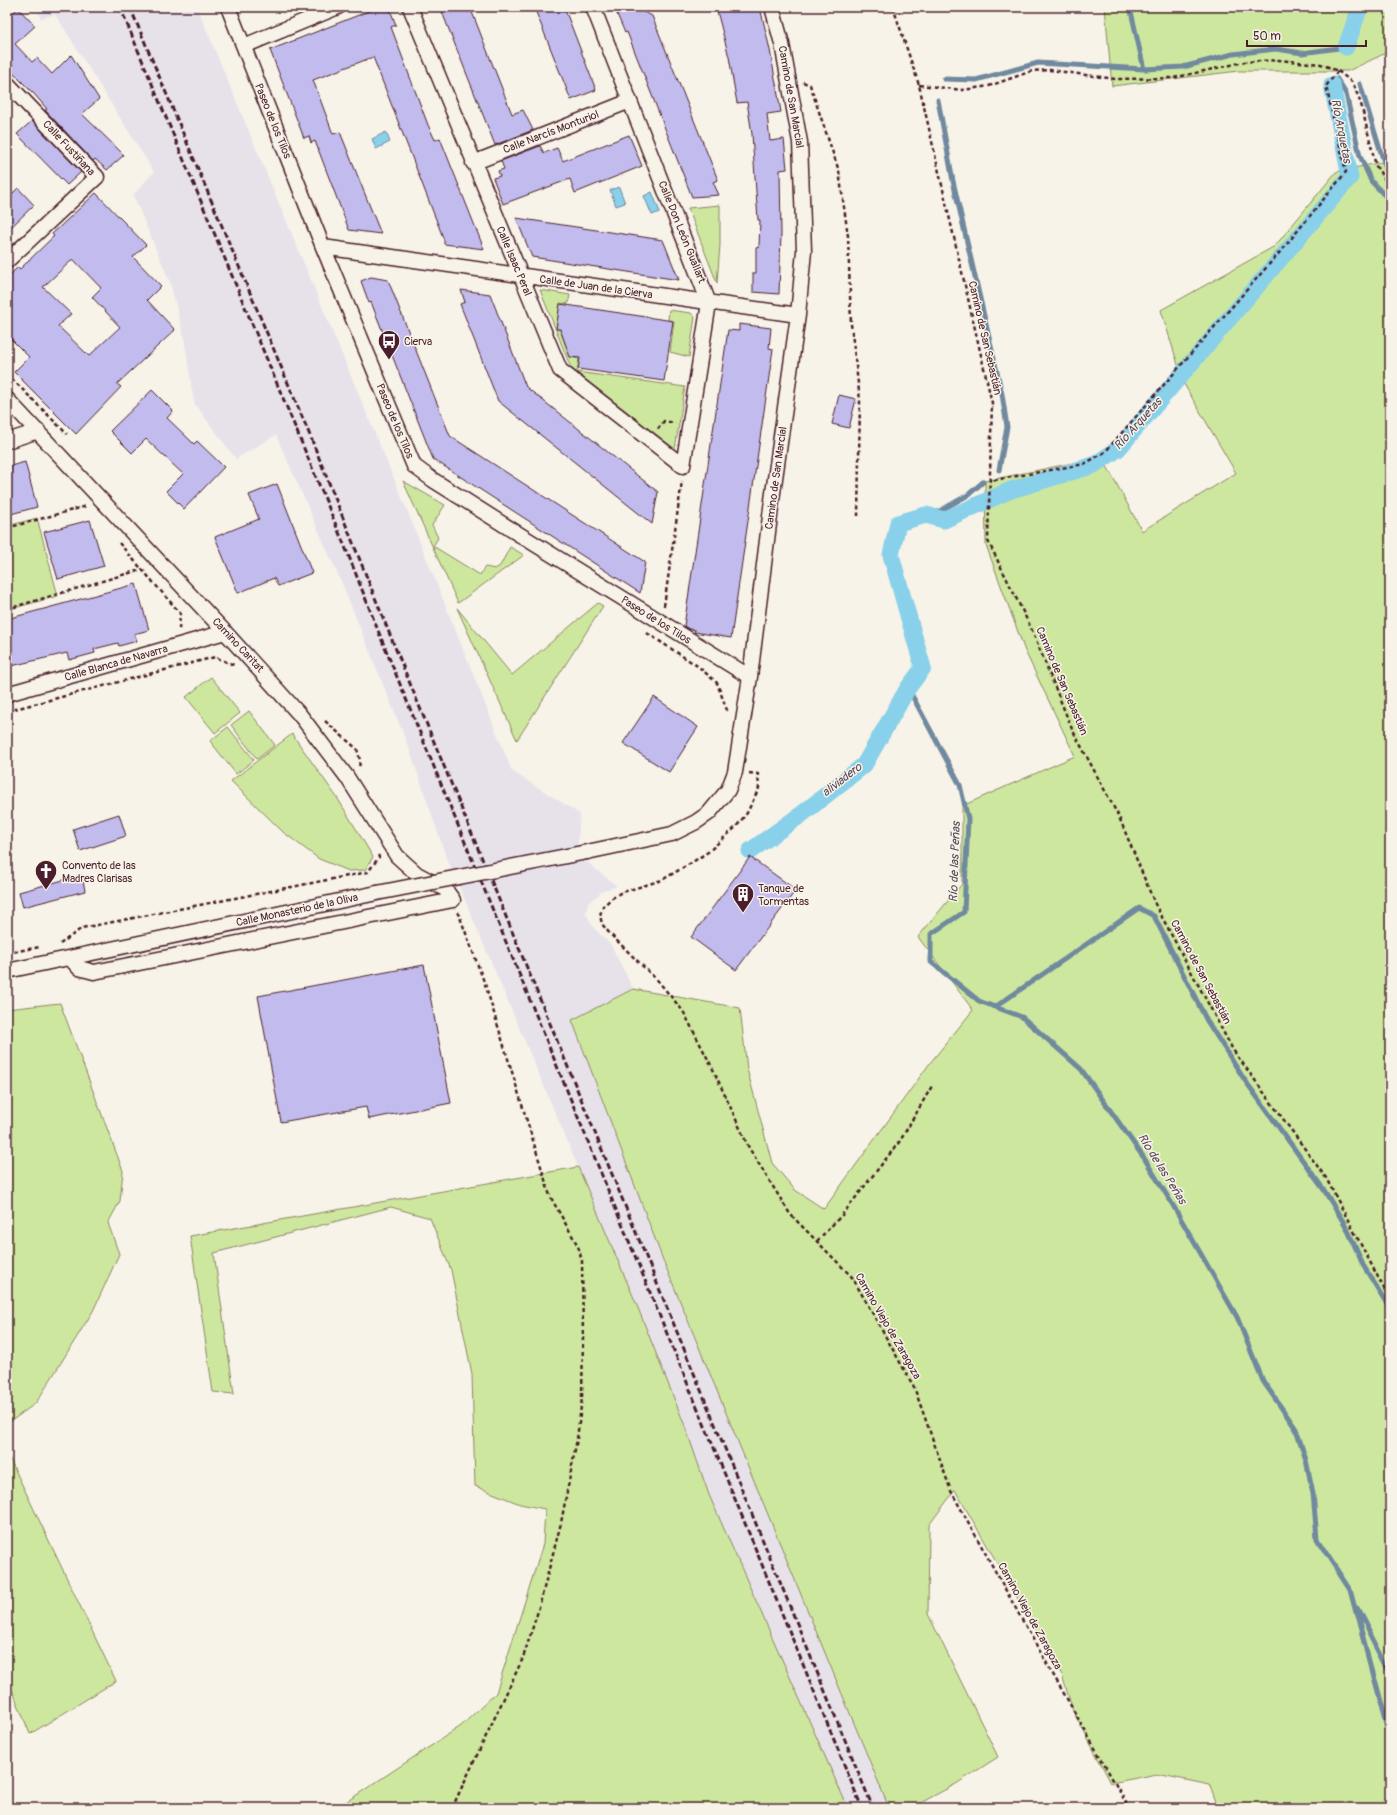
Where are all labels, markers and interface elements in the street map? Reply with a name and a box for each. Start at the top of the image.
scale bar [1247,22,1366,48]
text: 50 m [1253,29,1281,44]
street label: Camino de San Marcial [776,45,806,149]
street label: Paseo de los Tilos [252,81,294,161]
water label: Río Arquetas [1327,98,1355,166]
street label: Calle Narcís Monturiol [501,108,601,156]
street label: Calle Fustiñana [40,118,98,178]
street label: Calle Don León Guallart [656,179,709,286]
street label: Calle Isaac Peral [493,224,535,298]
street label: Calle de Juan de la Cierva [539,273,653,301]
street label: Camino de San Sebastián [966,280,1004,396]
bus stop icon: Cierva [376,328,402,361]
place label: Cierva [404,335,432,348]
street label: Paseo de los Tilos [373,382,417,460]
water label: Río Arquetas [1111,394,1166,453]
street label: Camino de San Marcial [762,426,790,530]
street label: Paseo de los Tilos [619,593,693,647]
street label: Camino Caritat [209,615,267,675]
street label: Camino de San Sebastián [1033,625,1091,737]
street label: Calle Blanca de Navarra [63,642,169,684]
water label: aliviadero [819,759,866,800]
water label: Río de las Peñas [946,820,964,903]
church icon: Convento de las Madres Clarisas [33,858,59,891]
place label: Convento de las Madres Clarisas [62,859,136,885]
building icon: Tanque de Tormentas [730,881,756,914]
place label: Tanque de Tormentas [758,882,809,908]
street label: Calle Monasterio de la Oliva [235,891,359,929]
street label: Camino de San Sebastián [1168,918,1234,1026]
water label: Río de las Peñas [1134,1131,1191,1209]
street label: Camino Viejo de Zaragoza [852,1271,924,1381]
street label: Camino Viejo de Zaragoza [995,1560,1065,1672]

